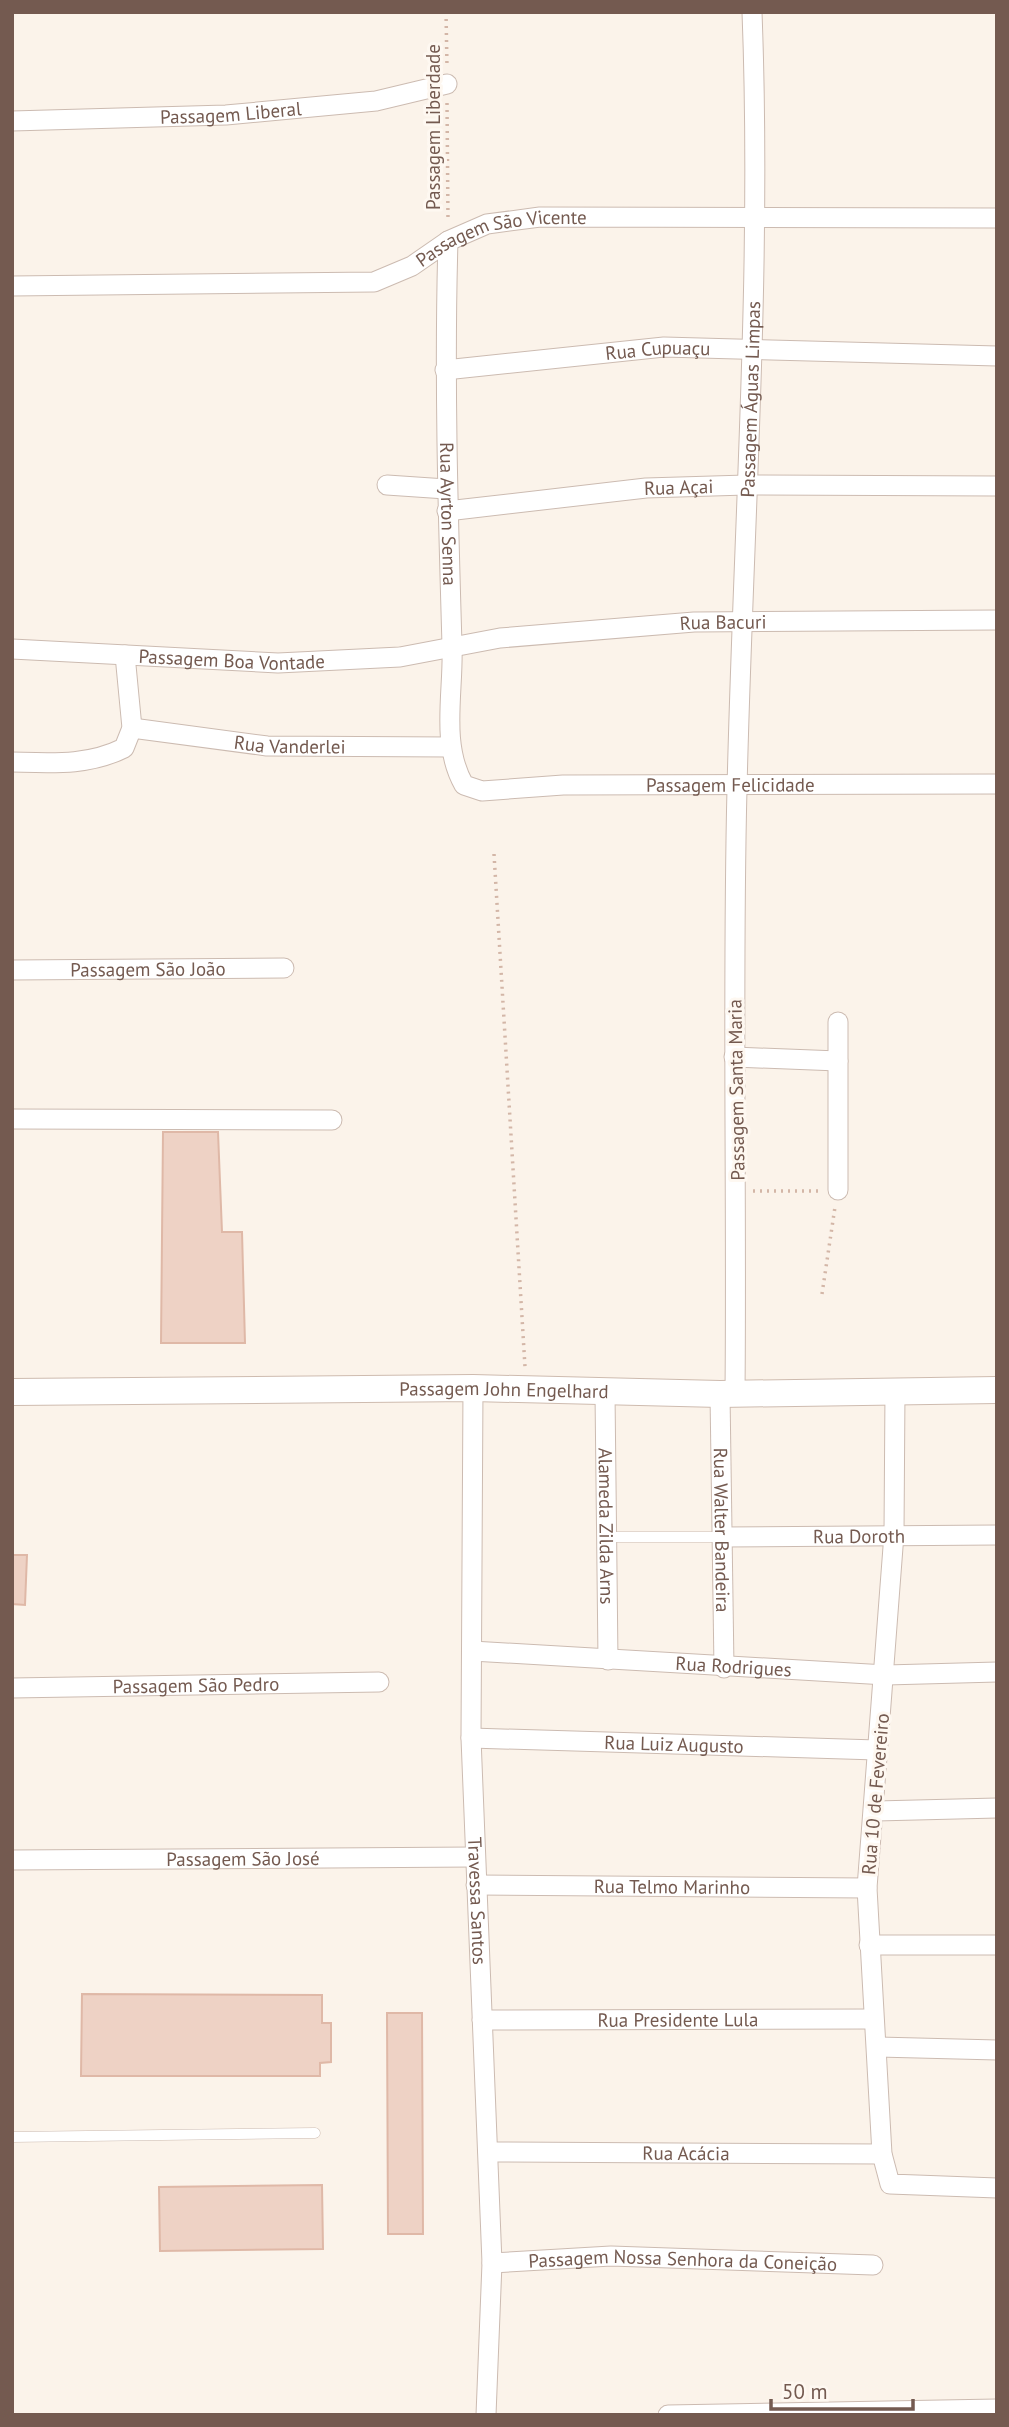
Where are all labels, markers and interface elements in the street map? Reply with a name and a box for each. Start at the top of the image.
street label: Passagem Liberdade [421,44,445,210]
street label: Passagem Liberal [160,96,303,129]
street label: Passagem São Vicente [411,205,587,272]
street label: Passagem Águas Limpas [735,301,765,498]
street label: Rua Cupuaçu [604,335,711,365]
street label: Rua Ayrton Senna [435,442,462,586]
street label: Rua Açai [644,474,714,500]
street label: Rua Bacuri [679,610,767,635]
street label: Passagem Boa Vontade [138,644,325,675]
street label: Rua Vanderlei [233,730,346,758]
street label: Passagem Felicidade [646,772,815,797]
street label: Passagem São João [70,956,226,982]
street label: Passagem Santa Maria [722,999,750,1181]
street label: Passagem John Engelhard [399,1376,609,1403]
street label: Rua Walter Bandeira [709,1447,735,1613]
street label: Alameda Zilda Arns [594,1448,619,1604]
street label: Rua Doroth [813,1524,905,1548]
street label: Rua Rodrigues [675,1651,792,1682]
street label: Passagem São Pedro [113,1672,279,1698]
street label: Rua 10 de Fevereiro [856,1712,894,1876]
street label: Rua Luiz Augusto [604,1730,744,1758]
street label: Travessa Santos [463,1836,492,1965]
street label: Passagem São José [166,1846,320,1871]
street label: Rua Telmo Marinho [594,1874,750,1899]
street label: Rua Presidente Lula [597,2007,759,2032]
street label: Rua Acácia [642,2141,730,2165]
street label: Passagem Nossa Senhora da Coneição [528,2244,838,2276]
scale bar [771,2368,913,2412]
text: 50 m [782,2378,828,2405]

